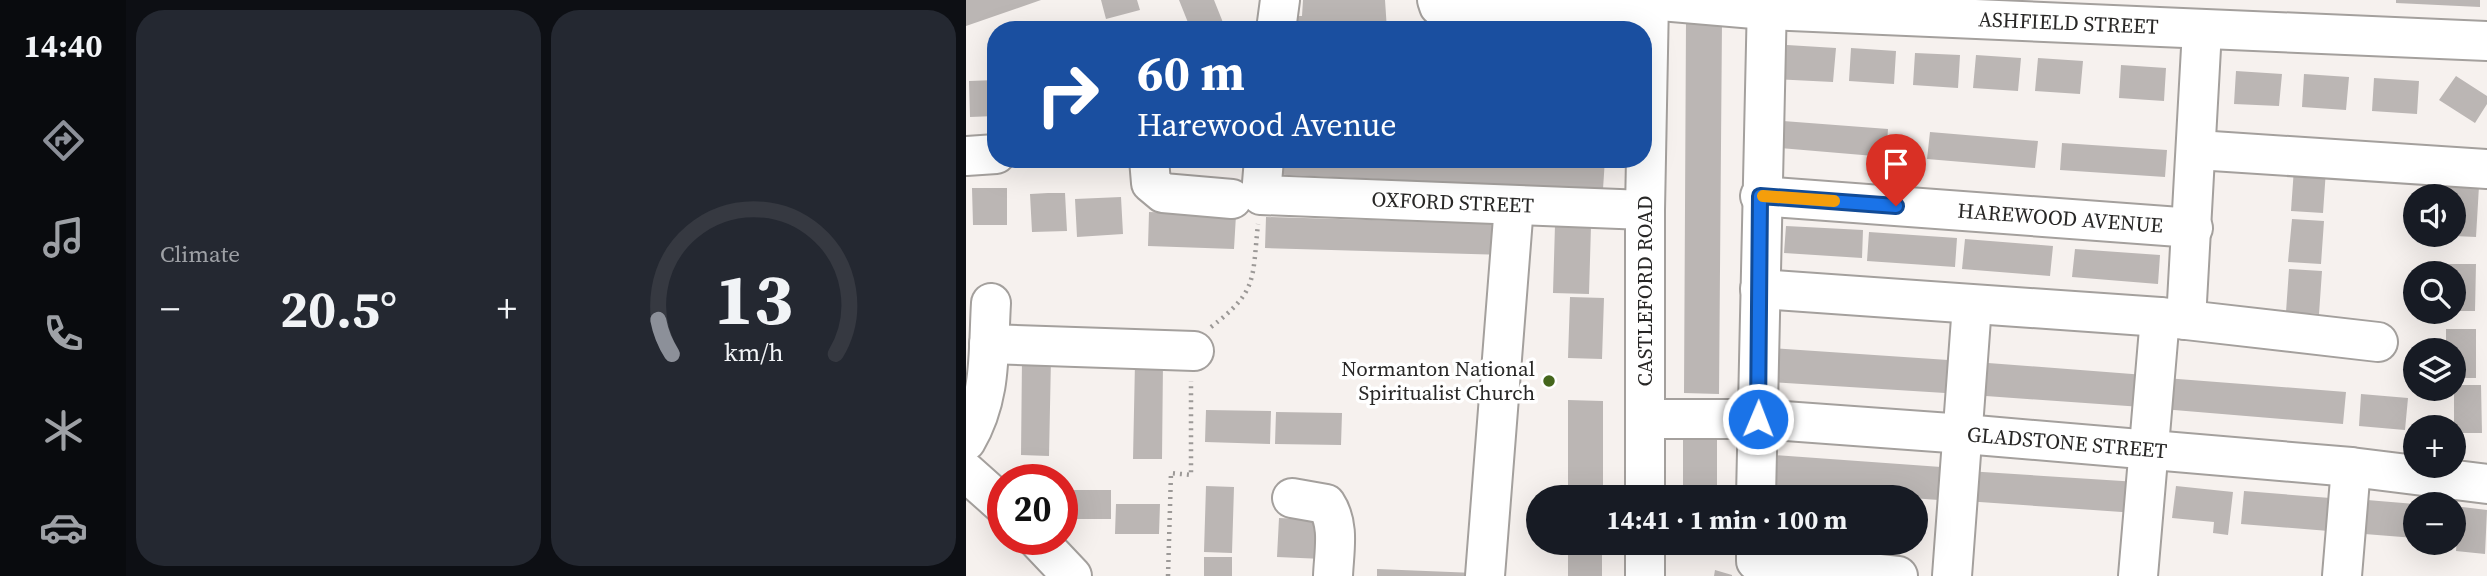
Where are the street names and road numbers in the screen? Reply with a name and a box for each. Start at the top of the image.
street label: ASHFIELD STREET [1978,4,2159,41]
street label: OXFORD STREET [1371,184,1535,220]
street label: CASTLEFORD ROAD [1630,195,1659,386]
street label: HAREWOOD AVENUE [1956,196,2164,240]
street label: GLADSTONE STREET [1966,419,2169,465]

